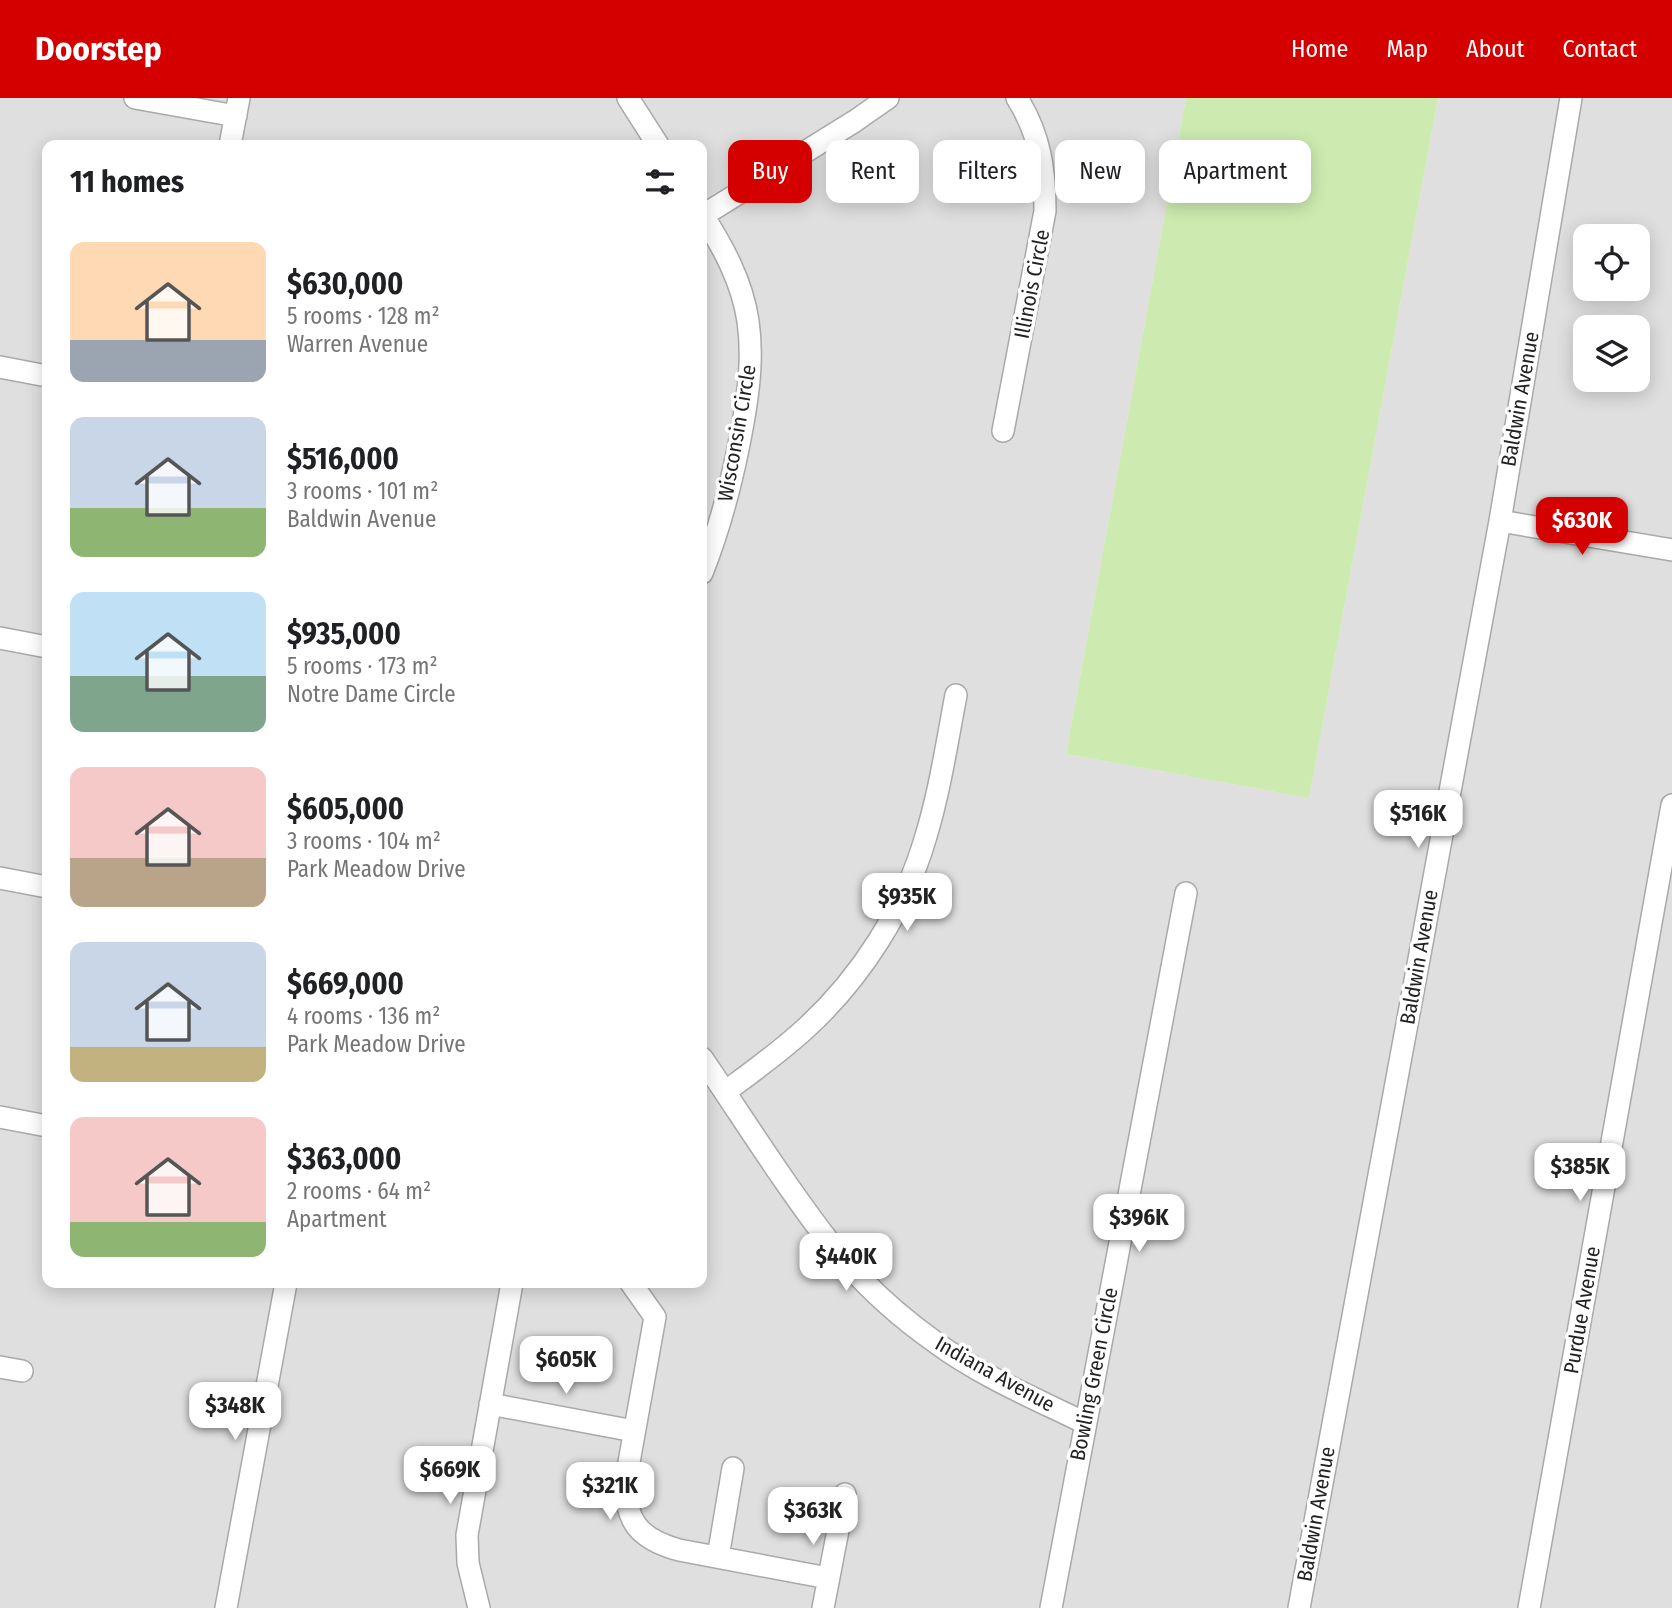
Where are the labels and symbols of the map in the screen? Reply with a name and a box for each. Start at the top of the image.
street label: Illinois Circle [1009,227,1055,341]
street label: Baldwin Avenue [1495,330,1545,468]
street label: Wisconsin Circle [712,363,762,503]
pin: $630K [1533,498,1631,557]
pin: $516K [1369,790,1467,850]
pin: $935K [858,874,956,933]
street label: Baldwin Avenue [1394,888,1444,1026]
pin: $385K [1531,1144,1629,1203]
pin: $396K [1090,1194,1188,1254]
pin: $440K [797,1234,895,1293]
street label: Purdue Avenue [1558,1244,1606,1376]
street label: Bowling Green Circle [1064,1285,1124,1463]
street label: Indiana Avenue [931,1330,1059,1418]
pin: $605K [517,1336,615,1396]
pin: $348K [186,1382,284,1442]
street label: Baldwin Avenue [1291,1445,1341,1583]
pin: $669K [401,1446,499,1506]
pin: $321K [561,1462,659,1522]
pin: $363K [764,1488,862,1547]

